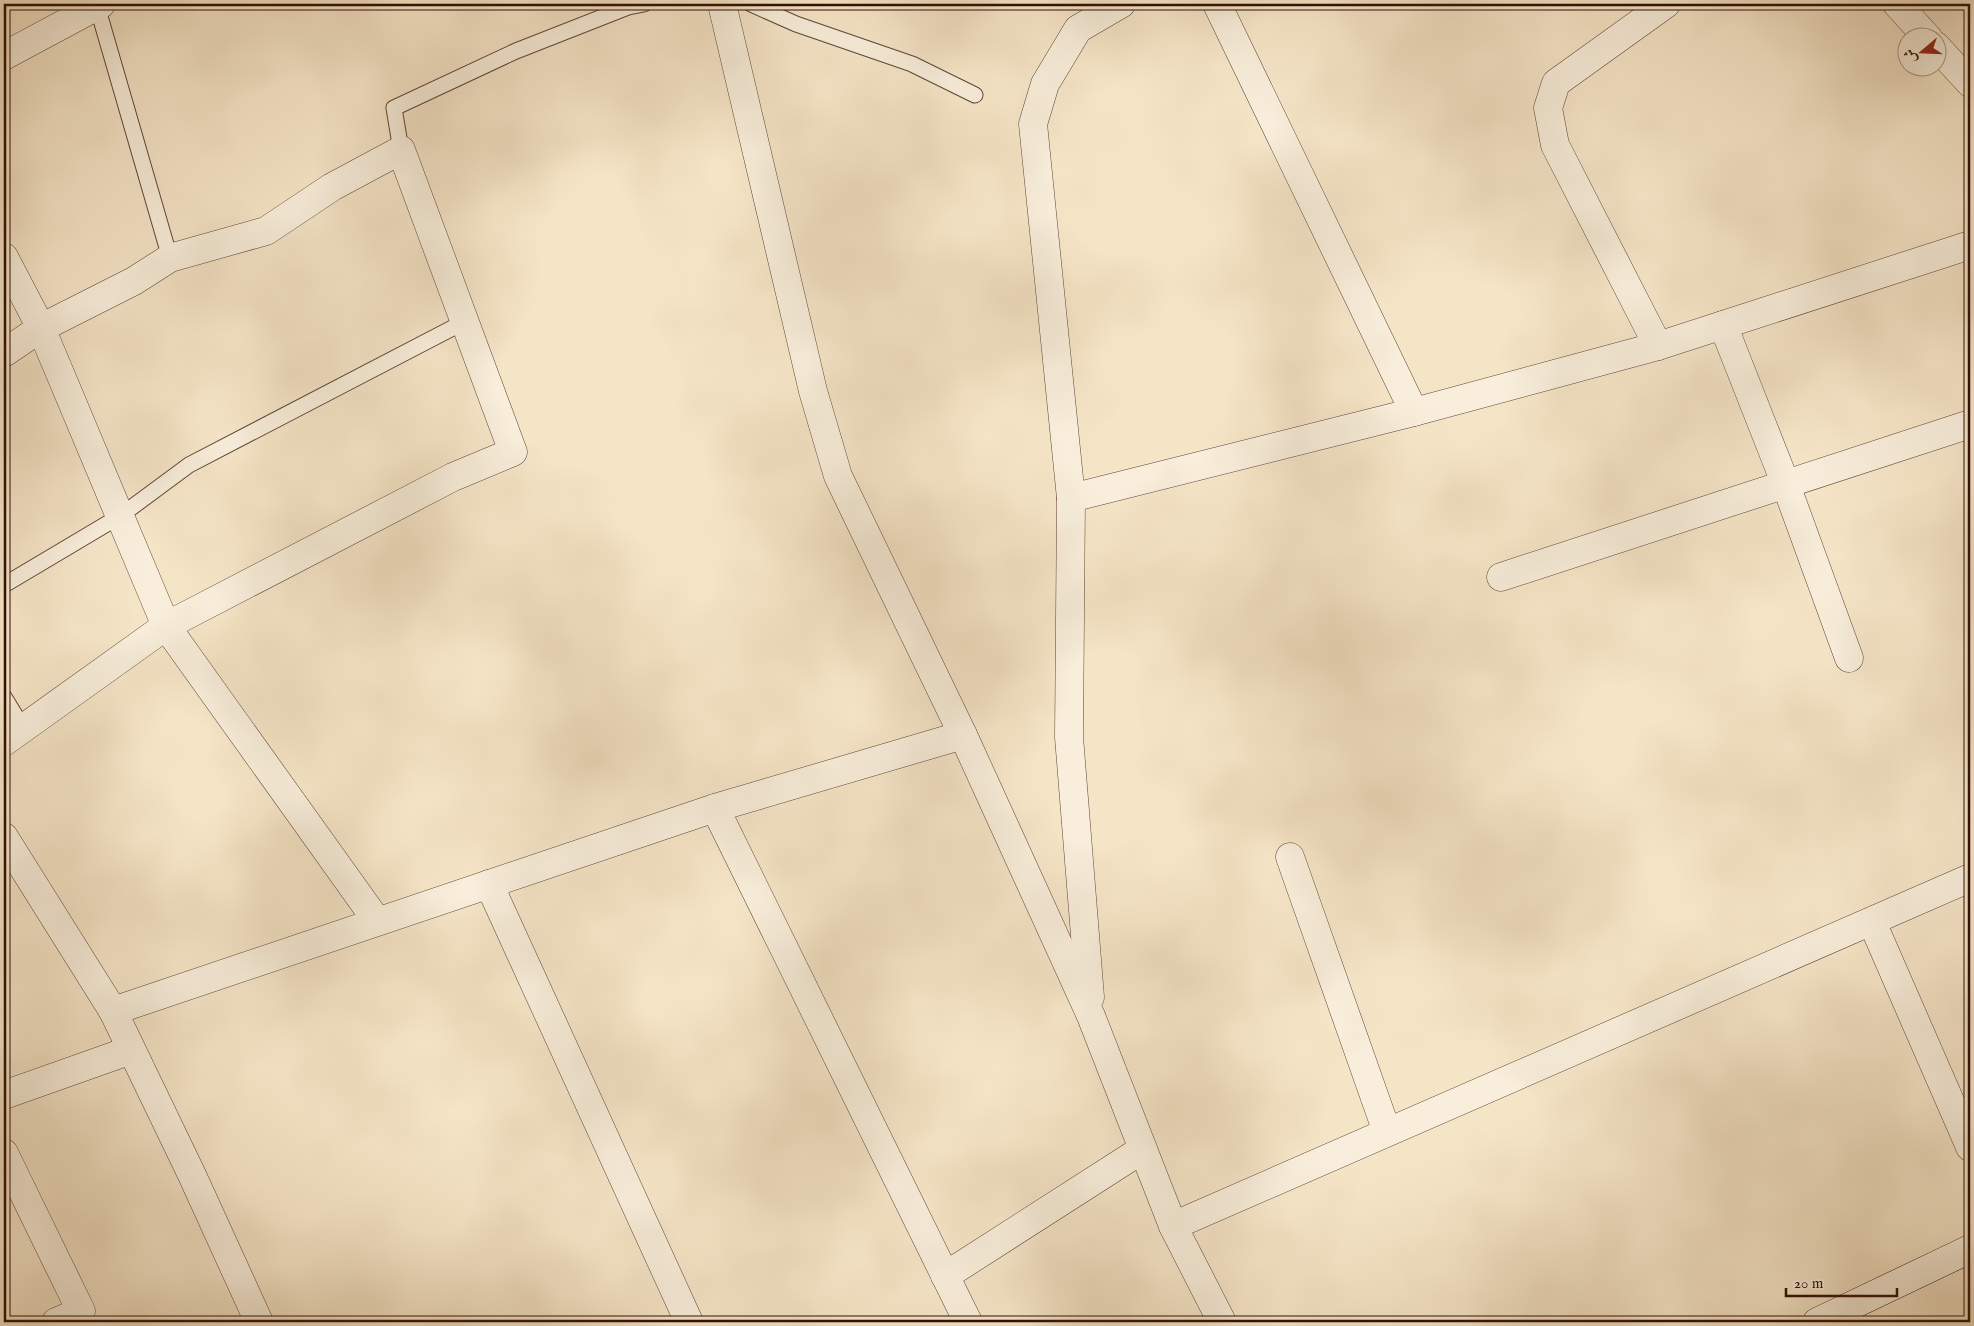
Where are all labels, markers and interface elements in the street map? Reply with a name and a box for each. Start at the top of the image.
north arrow [1896,28,1946,78]
text: ش [1900,46,1921,65]
scale bar [1786,1266,1898,1298]
text: 20 m [1794,1274,1824,1293]

